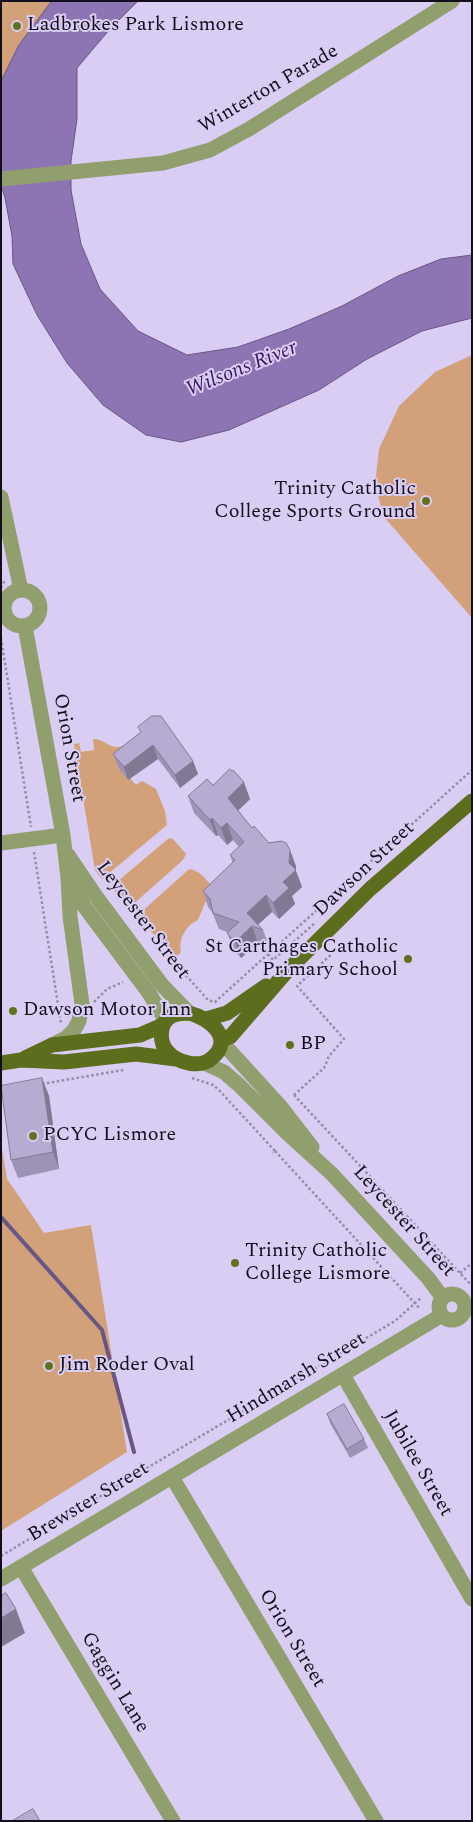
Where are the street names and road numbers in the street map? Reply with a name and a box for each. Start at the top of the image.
street label: Winterton Parade [195,40,343,140]
street label: Orion Street [47,692,89,804]
street label: Dawson Street [310,817,420,923]
street label: Leycester Street [90,857,194,985]
street label: Leycester Street [347,1161,459,1283]
street label: Hindmarsh Street [223,1328,371,1430]
street label: Jubilee Street [377,1406,457,1522]
street label: Brewster Street [24,1458,154,1548]
street label: Orion Street [252,1586,330,1692]
street label: Gaggin Lane [75,1628,153,1738]

